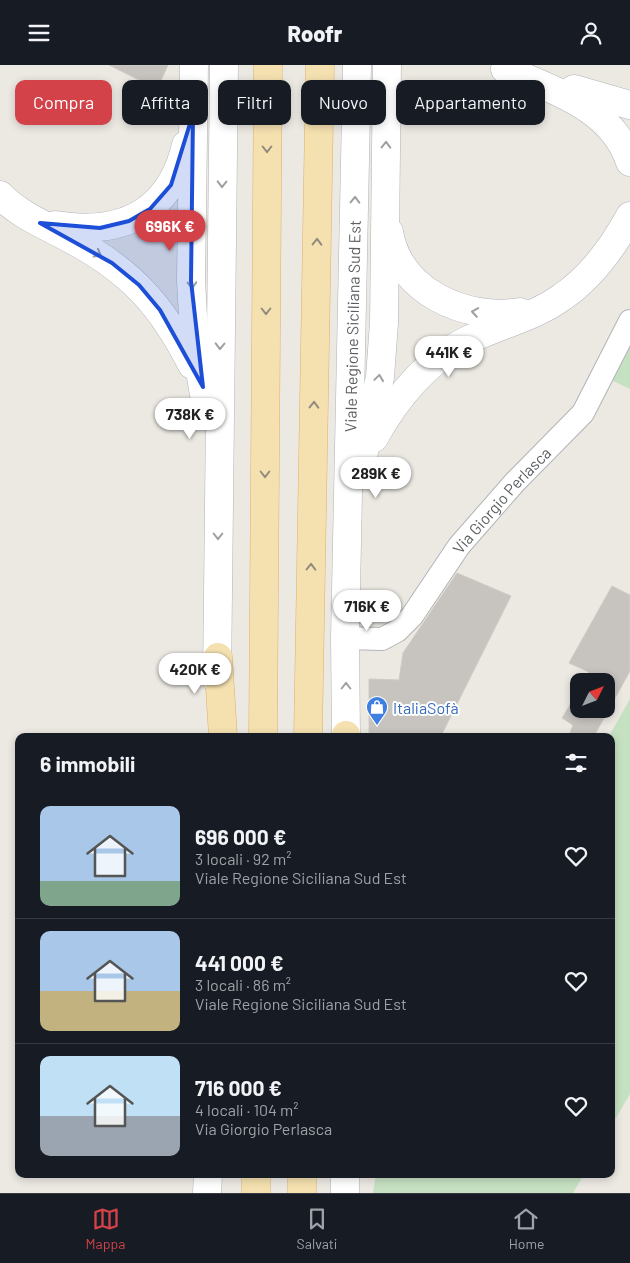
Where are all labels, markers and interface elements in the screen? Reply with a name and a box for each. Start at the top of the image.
icon: menu [25,19,53,47]
icon: person [577,19,605,47]
text: Roofr [288,20,342,46]
chip: Compra [15,80,112,125]
chip: Affitta [122,80,208,125]
chip: Filtri [218,80,291,125]
chip: Nuovo [301,80,386,125]
chip: Appartamento [396,80,545,125]
one-way arrow [381,141,391,149]
one-way arrow [262,145,272,153]
one-way arrow [217,180,228,188]
one-way arrow [350,196,360,204]
pin: 696K € [129,209,211,252]
text: 696K € [145,216,195,235]
street label: Viale Regione Siciliana Sud Est [340,220,363,432]
one-way arrow [312,238,322,246]
one-way arrow [92,248,101,258]
one-way arrow [186,281,197,289]
one-way arrow [261,308,271,315]
one-way arrow [471,308,480,318]
pin: 441K € [408,335,490,378]
one-way arrow [215,342,225,350]
text: 441K € [426,342,472,361]
one-way arrow [373,373,384,381]
pin: 738K € [149,397,231,440]
one-way arrow [309,400,319,408]
text: 738K € [166,404,214,423]
street label: Via Giorgio Perlasca [448,442,554,556]
pin: 289K € [335,457,417,499]
text: 289K € [351,463,401,482]
one-way arrow [260,470,270,478]
one-way arrow [213,532,223,540]
one-way arrow [305,563,316,571]
pin: 716K € [326,589,408,632]
text: 716K € [344,596,390,615]
pin: 420K € [154,653,236,695]
text: 420K € [169,659,221,678]
north arrow [570,673,615,717]
map controls [570,673,615,718]
one-way arrow [341,682,351,690]
shop icon: ItaliaSofà [365,695,389,726]
place label: ItaliaSofà [393,698,459,717]
icon: filters [562,749,590,777]
text: 6 immobili [40,751,135,776]
text: 696 000 € [195,824,286,849]
icon: home [80,826,140,886]
icon: heart [562,842,590,870]
text: 3 locali · 92 m² [195,849,291,868]
text: Viale Regione Siciliana Sud Est [195,868,407,887]
text: 441 000 € [195,950,283,975]
icon: home [80,951,140,1011]
icon: heart [562,967,590,995]
text: 3 locali · 86 m² [195,975,291,994]
text: Viale Regione Siciliana Sud Est [195,994,407,1013]
text: 716 000 € [195,1075,282,1100]
icon: home [80,1076,140,1136]
icon: heart [562,1092,590,1120]
text: 4 locali · 104 m² [195,1100,299,1119]
text: Via Giorgio Perlasca [195,1119,332,1138]
tab: Mappa [86,1205,125,1252]
tab: Salvati [297,1205,337,1252]
tab: Home [509,1205,544,1252]

